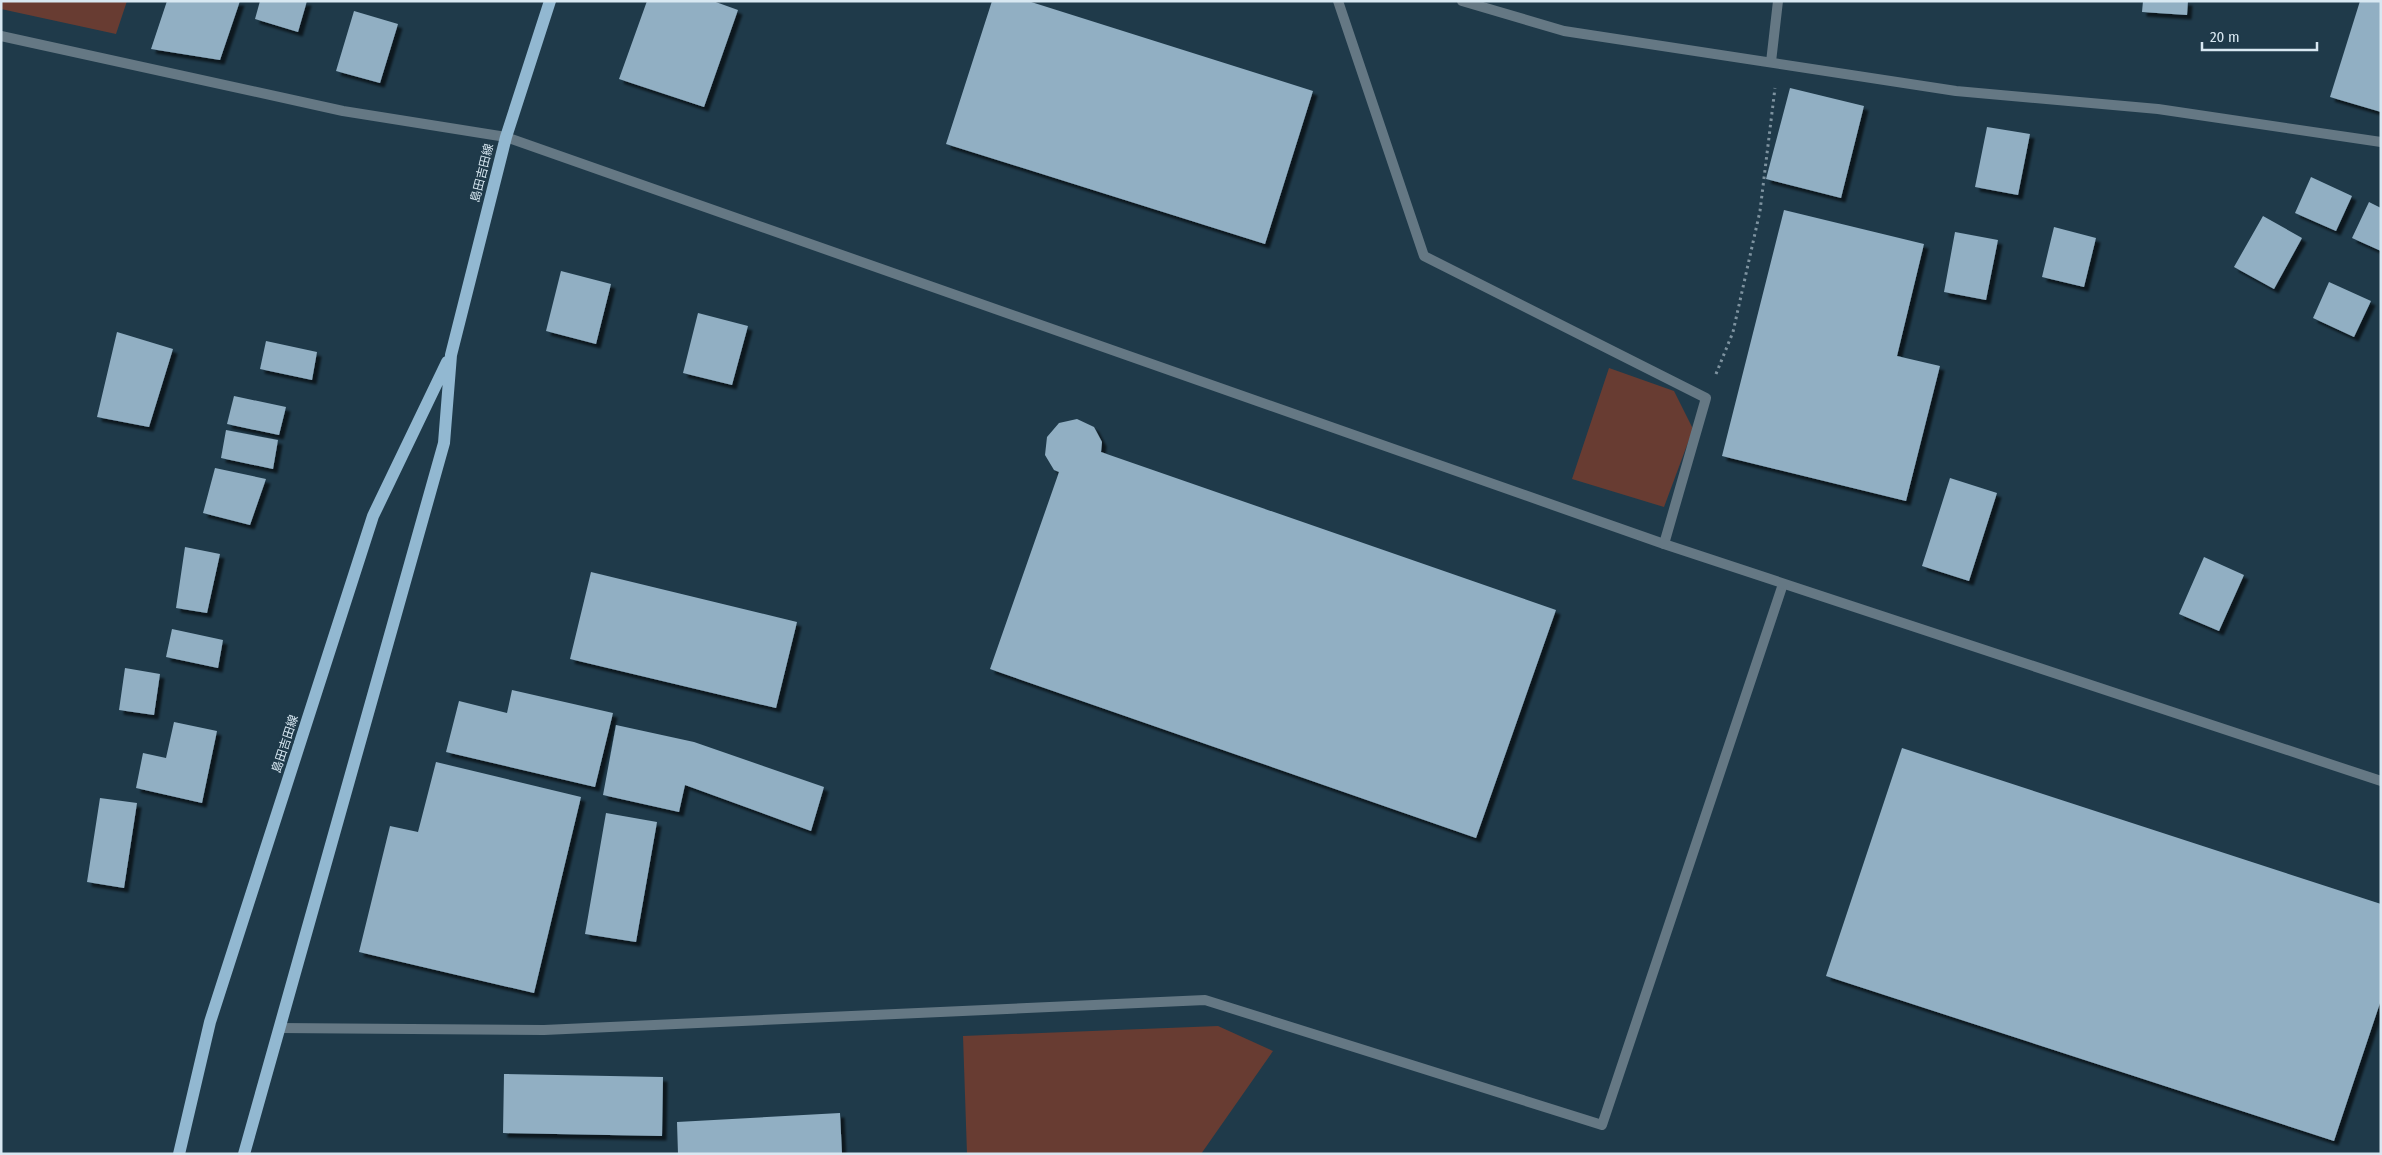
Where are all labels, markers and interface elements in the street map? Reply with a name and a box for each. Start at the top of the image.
scale bar [2202,20,2317,52]
text: 20 m [2210,28,2240,46]
street label: 島田吉田線 [468,142,496,204]
street label: 島田吉田線 [269,713,301,775]

